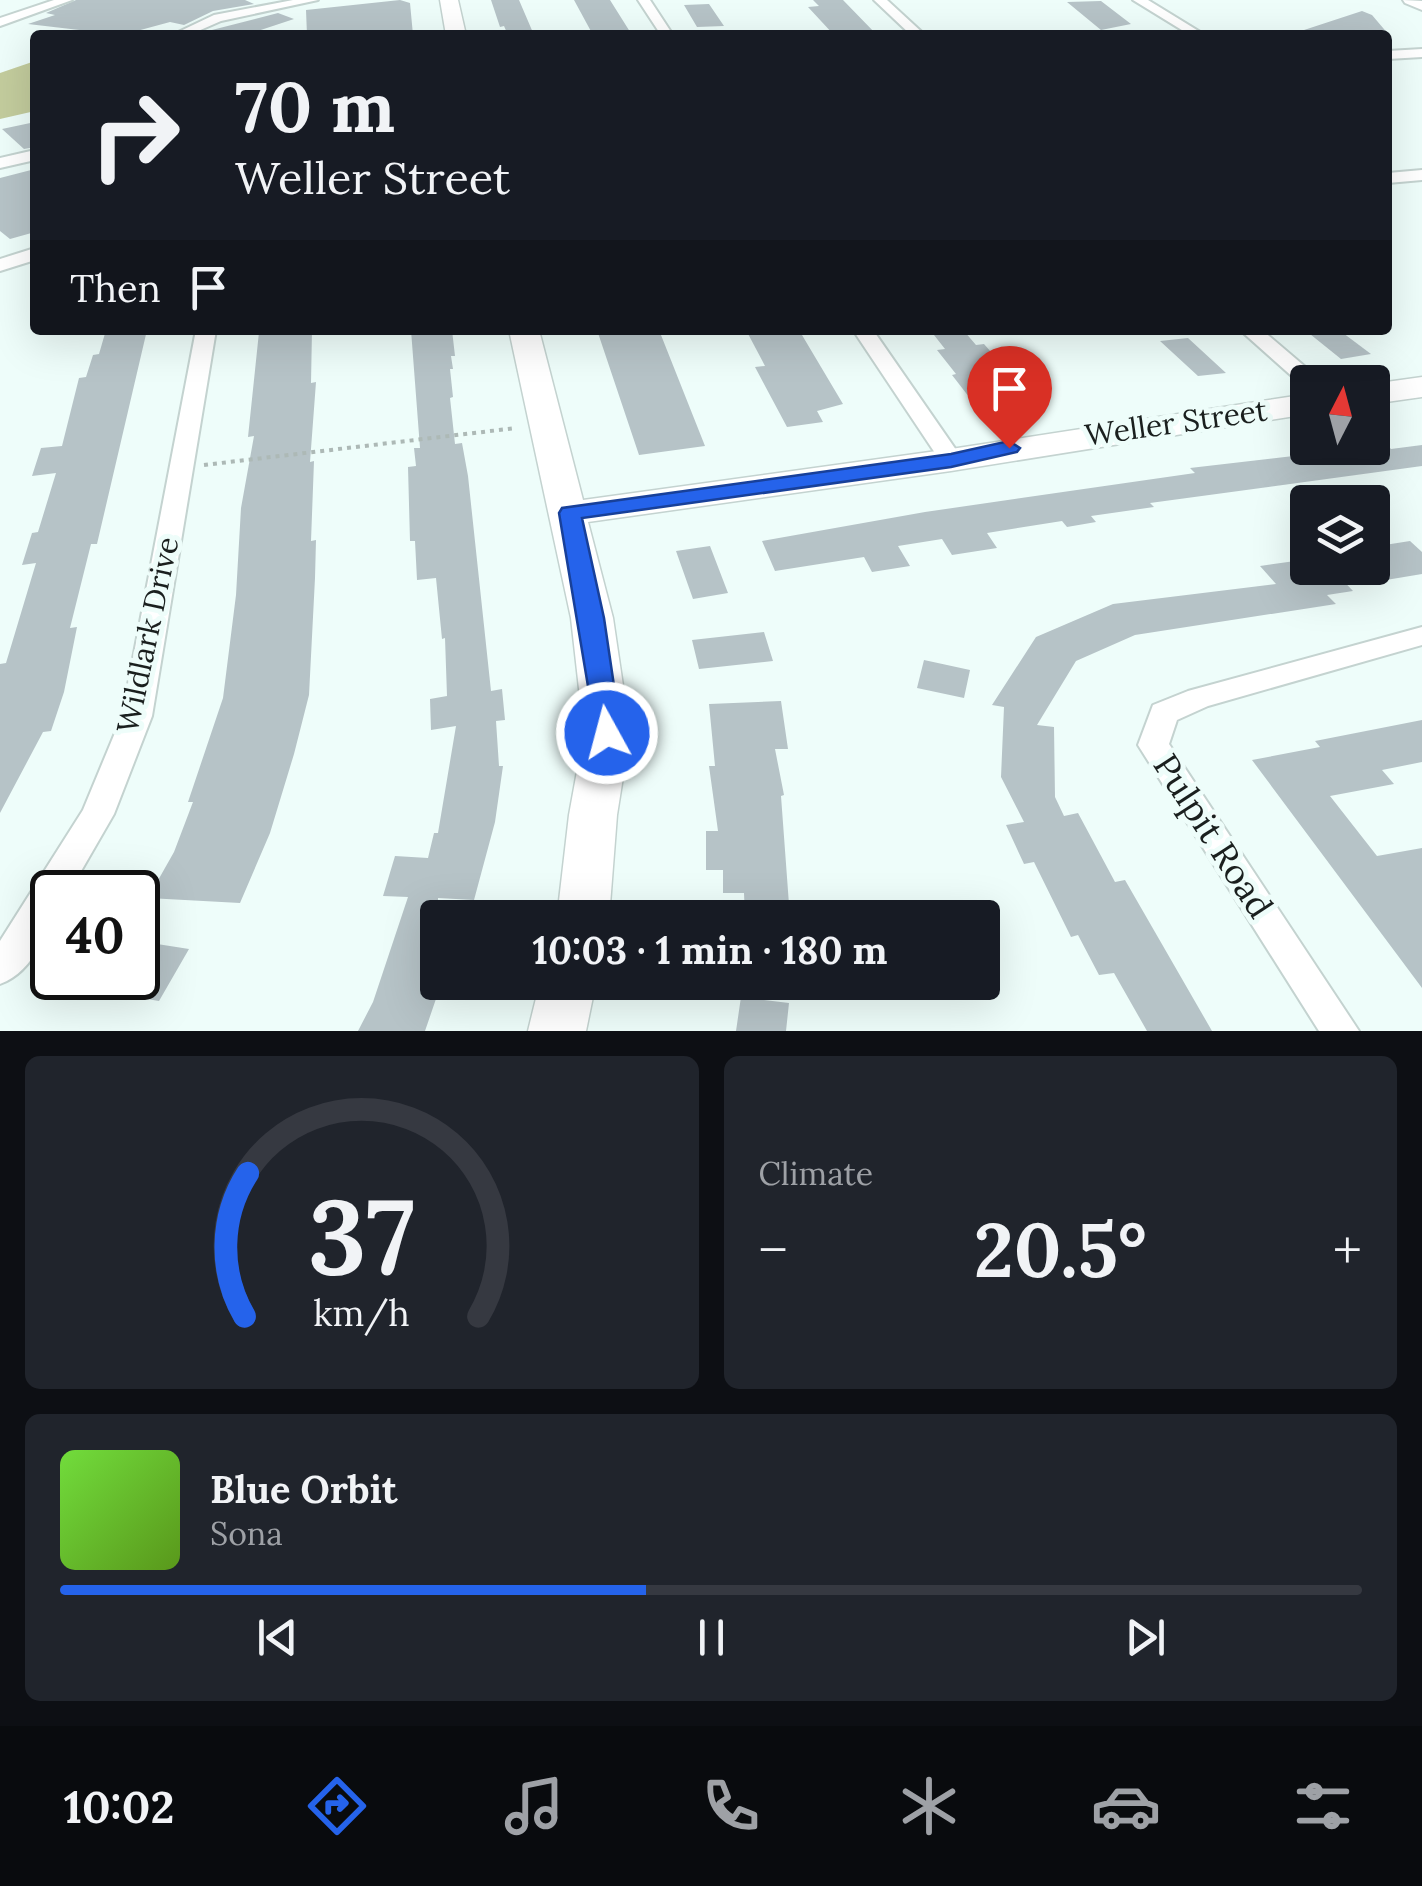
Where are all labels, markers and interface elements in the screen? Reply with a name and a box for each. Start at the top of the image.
text: 70 m [235,62,395,151]
icon: right [70,70,200,200]
text: Weller Street [235,149,510,206]
icon: arrive [181,260,236,315]
text: Then [70,264,161,312]
pin [967,346,1052,449]
icon: arrive [982,361,1037,416]
north arrow [1290,365,1390,465]
map controls [1290,365,1390,585]
street label: Weller Street [1082,390,1270,454]
button: layers [1290,485,1390,585]
street label: Wildlark Drive [108,533,186,736]
position arrow [555,681,659,785]
street label: Pulpit Road [1144,745,1283,926]
speed limit sign: 40 [30,870,160,1000]
text: 10:03 · 1 min · 180 m [532,926,888,974]
text: Climate [759,1153,873,1194]
text: 37 [308,1169,415,1302]
text: 20.5° [974,1202,1147,1298]
text: − [759,1215,788,1285]
text: + [1333,1215,1362,1285]
text: km/h [313,1290,410,1336]
text: Blue Orbit [210,1465,397,1513]
text: Sona [210,1513,283,1554]
icon: previous [250,1610,305,1665]
icon: pause [684,1610,739,1665]
icon: next [1118,1610,1173,1665]
icon: directions [302,1771,372,1841]
icon: music [499,1771,569,1841]
icon: phone [696,1771,766,1841]
icon: climate [894,1771,964,1841]
icon: car [1091,1771,1161,1841]
icon: filters [1288,1771,1358,1841]
text: 10:02 [64,1778,174,1835]

